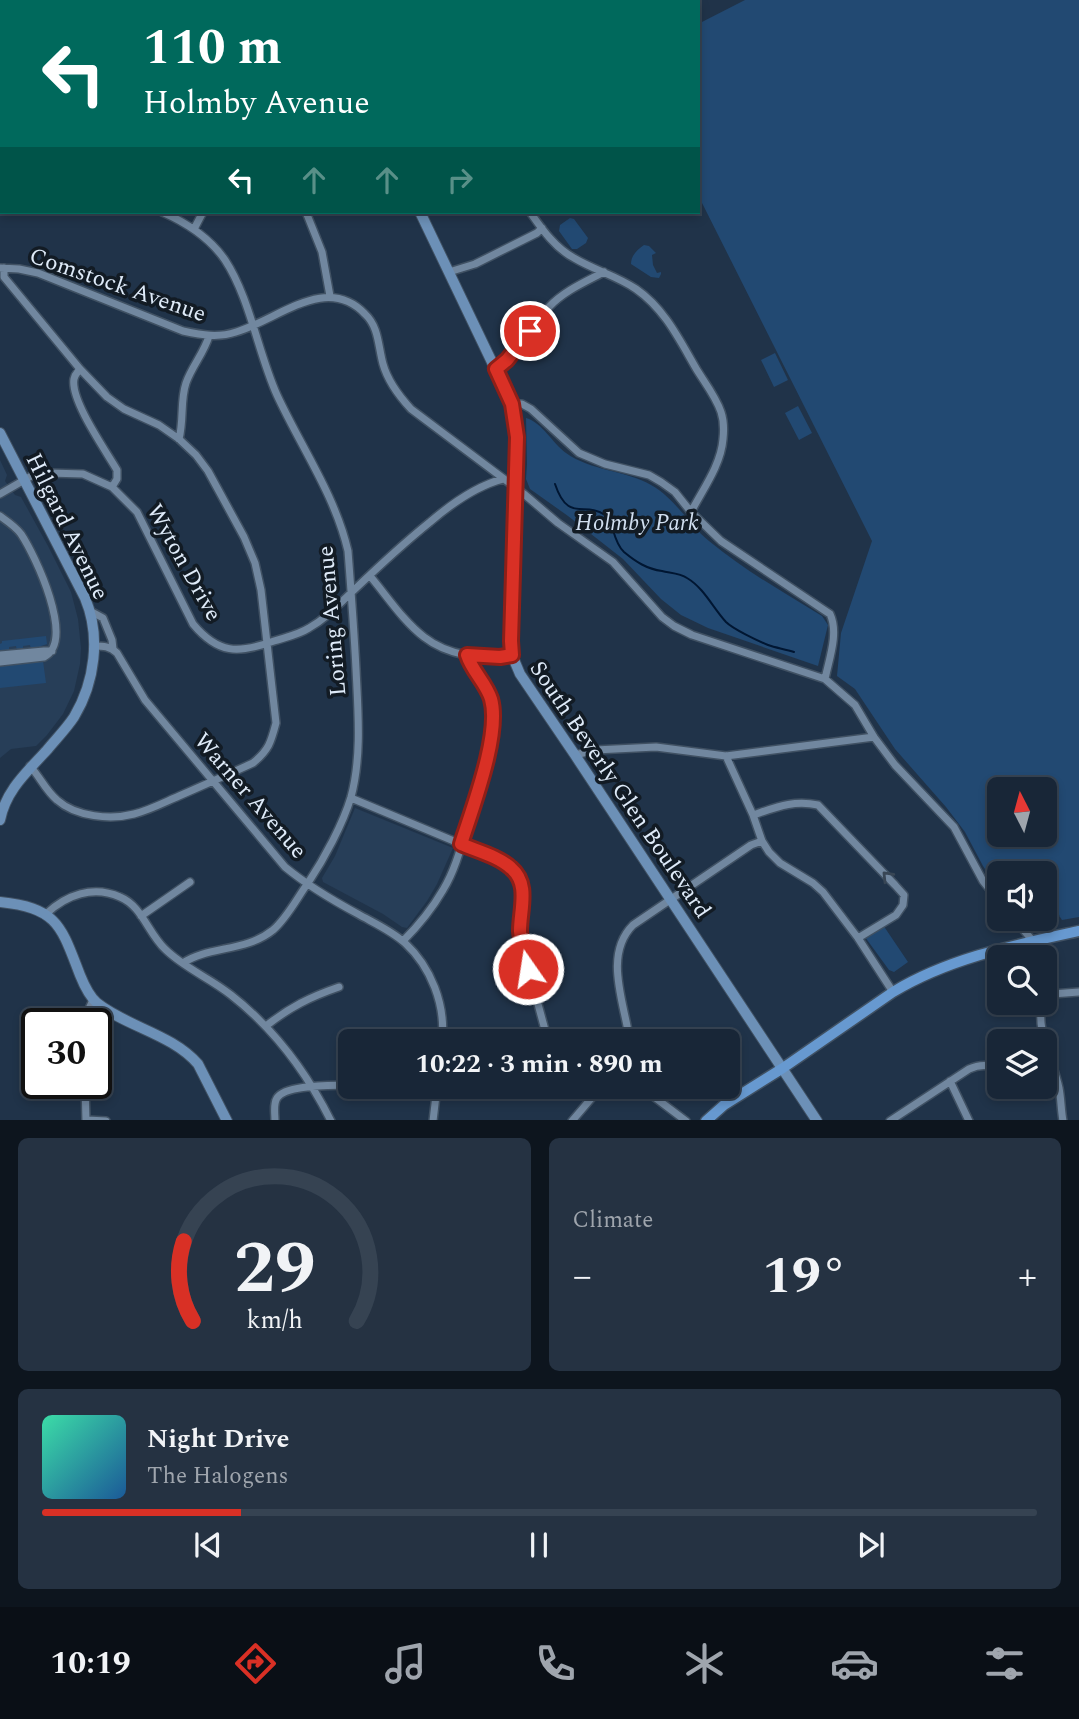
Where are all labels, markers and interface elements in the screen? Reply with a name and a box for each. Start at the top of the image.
text: 110 m [143,11,282,86]
icon: left [28,28,119,119]
text: Holmby Avenue [143,79,370,128]
icon: left [222,161,260,199]
icon: ahead [295,161,333,199]
icon: ahead [368,161,406,199]
icon: right [441,161,479,199]
street label: Comstock Avenue [24,239,211,332]
pin [500,301,560,361]
icon: arrive [511,312,549,350]
street label: Hilgard Avenue [16,447,117,606]
street label: Wyton Drive [137,498,230,628]
park label: Holmby Park [575,506,699,541]
street label: Loring Avenue [308,544,356,698]
street label: South Beverly Glen Boulevard [520,654,719,926]
street label: Warner Avenue [185,725,315,867]
north arrow [987,777,1057,847]
map controls [987,777,1057,1099]
button: sound [987,861,1057,931]
one-way arrow [882,871,895,884]
position arrow [491,932,565,1006]
button: search [987,945,1057,1015]
speed limit sign: 30 [21,1008,112,1099]
button: layers [987,1029,1057,1099]
text: 10:22 · 3 min · 890 m [415,1044,663,1084]
text: Climate [573,1203,653,1238]
text: 29 [233,1214,315,1325]
text: 19° [763,1237,847,1316]
text: − [573,1248,592,1306]
text: + [1018,1248,1037,1306]
text: km/h [246,1301,302,1339]
text: Night Drive [147,1419,289,1459]
text: The Halogens [147,1459,289,1494]
icon: previous [189,1526,227,1564]
icon: pause [520,1526,558,1564]
icon: next [852,1526,890,1564]
text: 10:19 [50,1639,131,1688]
icon: directions [231,1639,280,1688]
icon: music [381,1639,430,1688]
icon: phone [531,1639,580,1688]
icon: climate [680,1639,729,1688]
icon: car [830,1639,879,1688]
icon: filters [980,1639,1029,1688]

